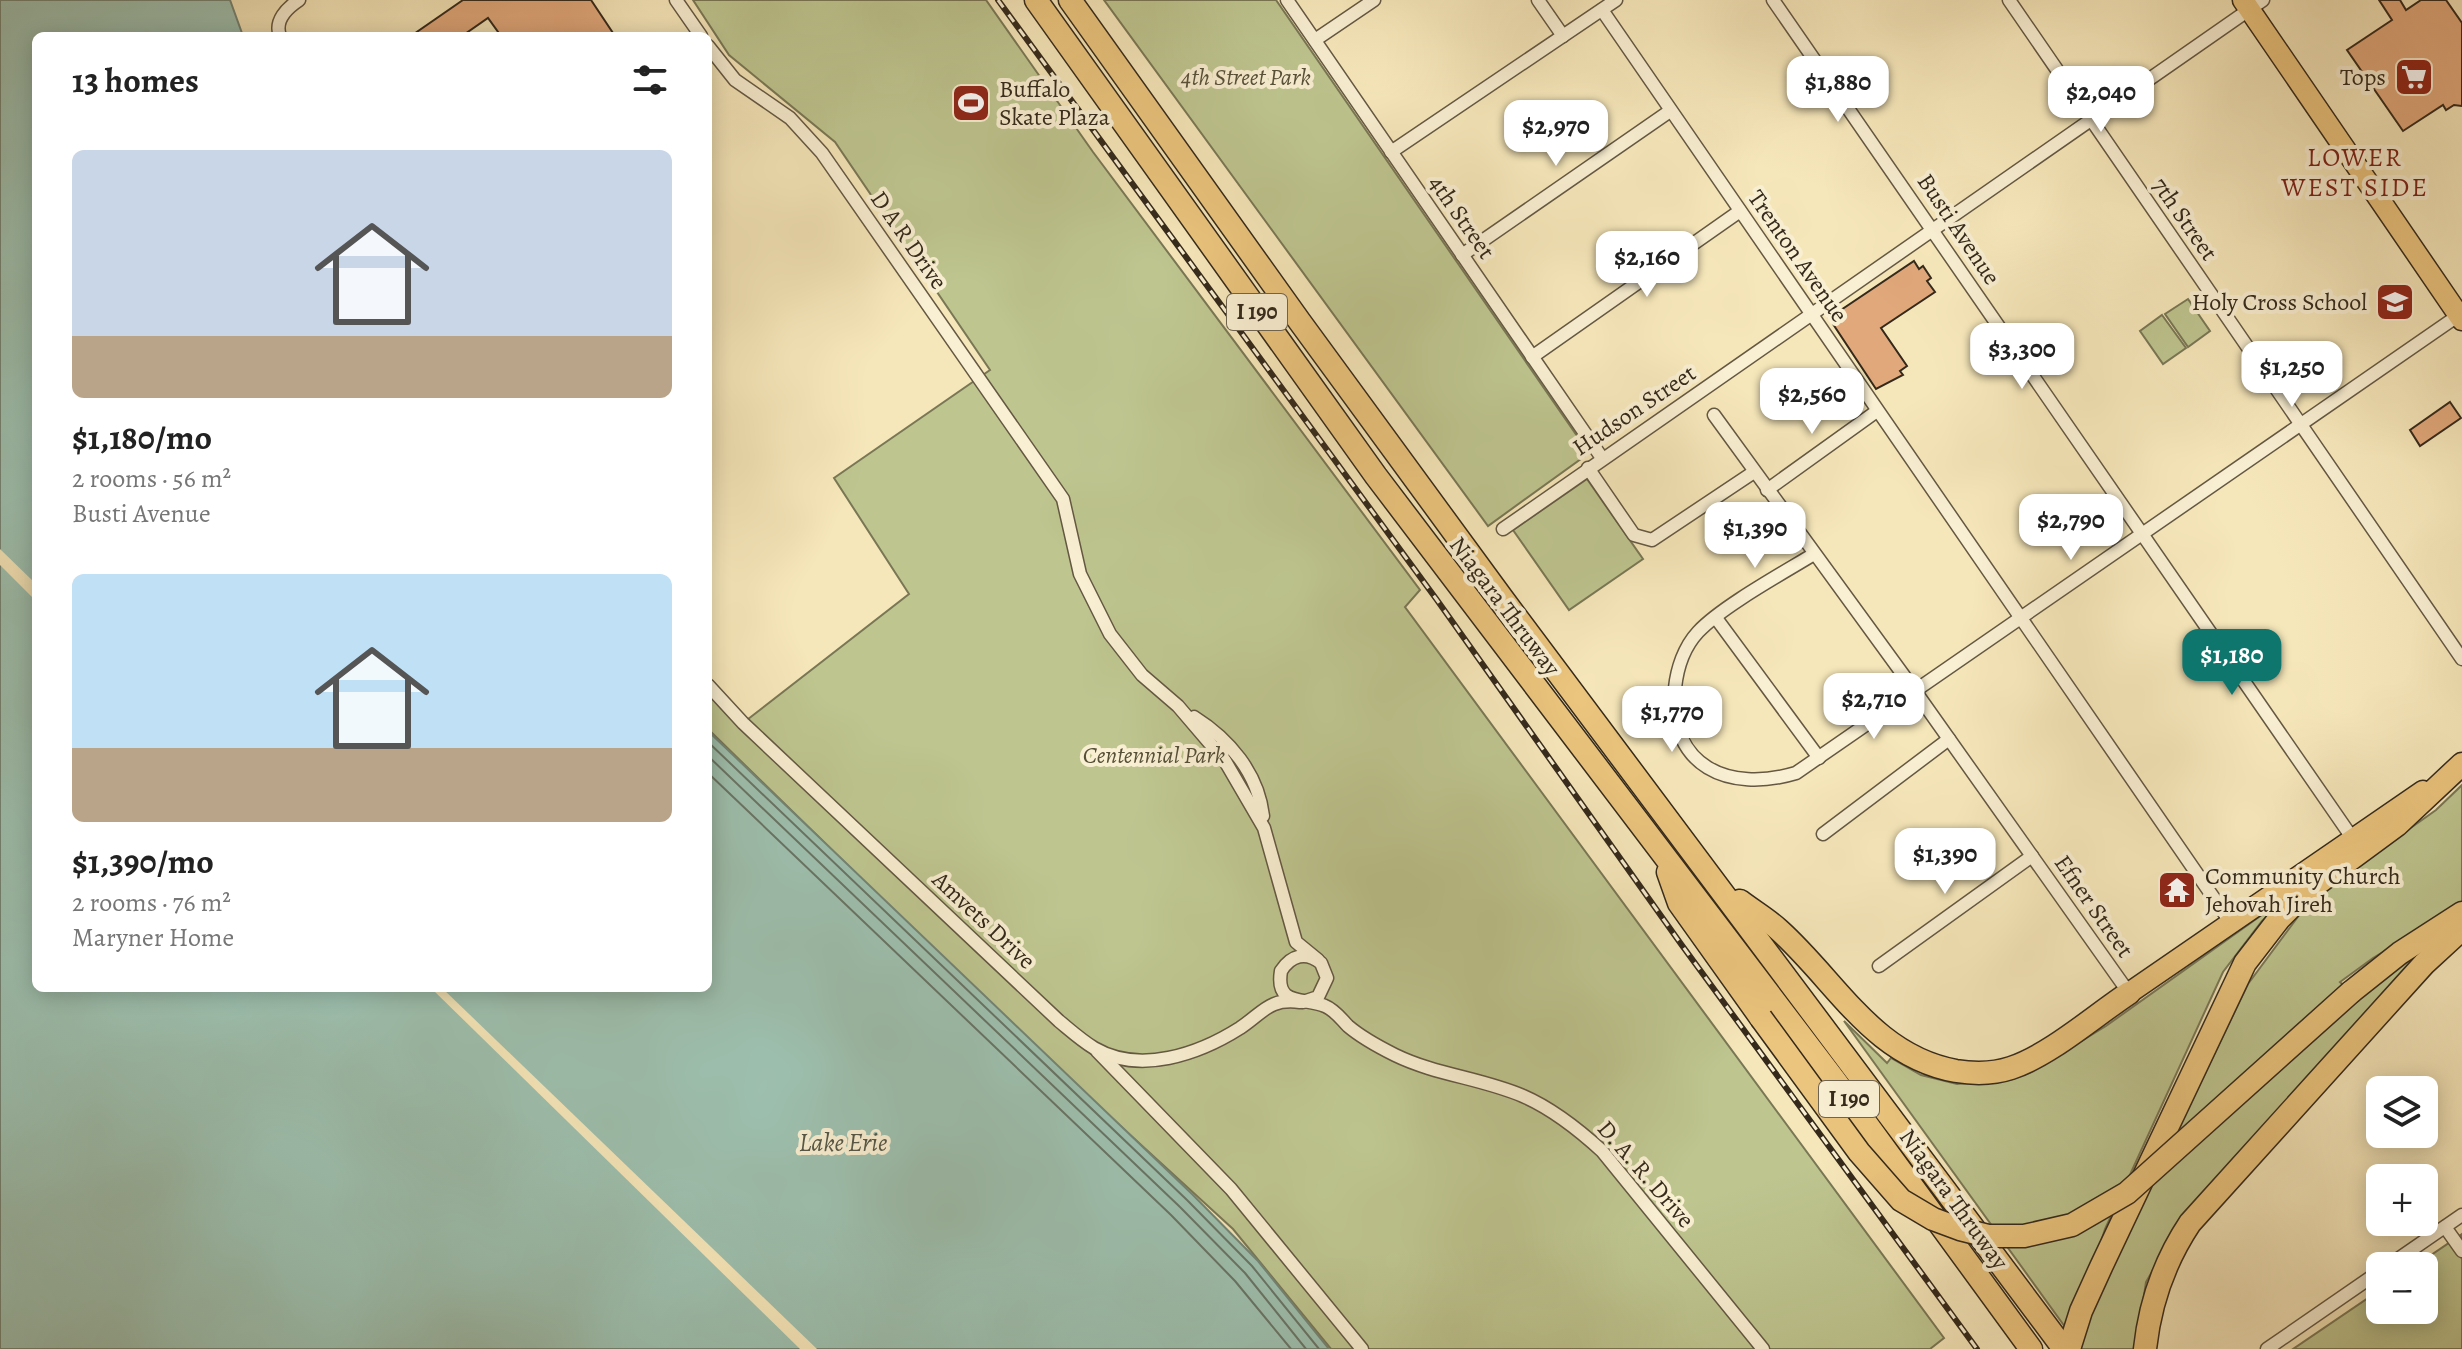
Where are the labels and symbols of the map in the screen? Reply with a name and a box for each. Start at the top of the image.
pin: $1,880 [1773,56,1903,124]
supermarket icon: Tops [2393,56,2435,98]
park label: 4th Street Park [1180,61,1311,93]
place label: Tops [2340,61,2386,93]
pin: $2,040 [2036,66,2166,134]
place label: Buffalo Skate Plaza [999,73,1111,133]
sports icon: Buffalo Skate Plaza [950,82,992,124]
pin: $2,970 [1491,100,1621,168]
district label: LOWER WEST SIDE [2280,140,2429,205]
street label: Busti Avenue [1910,167,2008,291]
street label: 4th Street [1422,169,1503,265]
street label: 7th Street [2145,171,2225,267]
street label: D A R Drive [863,184,955,296]
street label: Trenton Avenue [1741,184,1855,328]
pin: $2,160 [1582,231,1712,299]
school or university icon: Holy Cross School [2374,281,2416,323]
place label: Holy Cross School [2192,286,2367,318]
road number: I 190 [1227,294,1287,330]
pin: $3,300 [1957,323,2087,391]
pin: $1,250 [2227,341,2357,409]
street label: Hudson Street [1566,357,1702,463]
pin: $2,560 [1747,368,1877,436]
pin: $2,790 [2006,494,2136,562]
pin: $1,390 [1690,502,1820,570]
street label: Niagara Thruway [1442,530,1568,682]
pin: $1,180 [2167,629,2297,697]
pin: $2,710 [1809,673,1939,741]
pin: $1,770 [1607,686,1737,754]
park label: Centennial Park [1083,739,1226,771]
pin: $1,390 [1880,828,2010,896]
street label: Efner Street [2047,848,2141,964]
place label: Community Church Jehovah Jireh [2205,860,2401,920]
street label: Amvets Drive [925,863,1043,976]
temple icon: Community Church Jehovah Jireh [2156,869,2198,911]
road number: I 190 [1819,1081,1879,1117]
street label: D. A. R. Drive [1590,1113,1702,1235]
street label: Niagara Thruway [1892,1122,2016,1276]
water label: Lake Erie [799,1125,887,1160]

